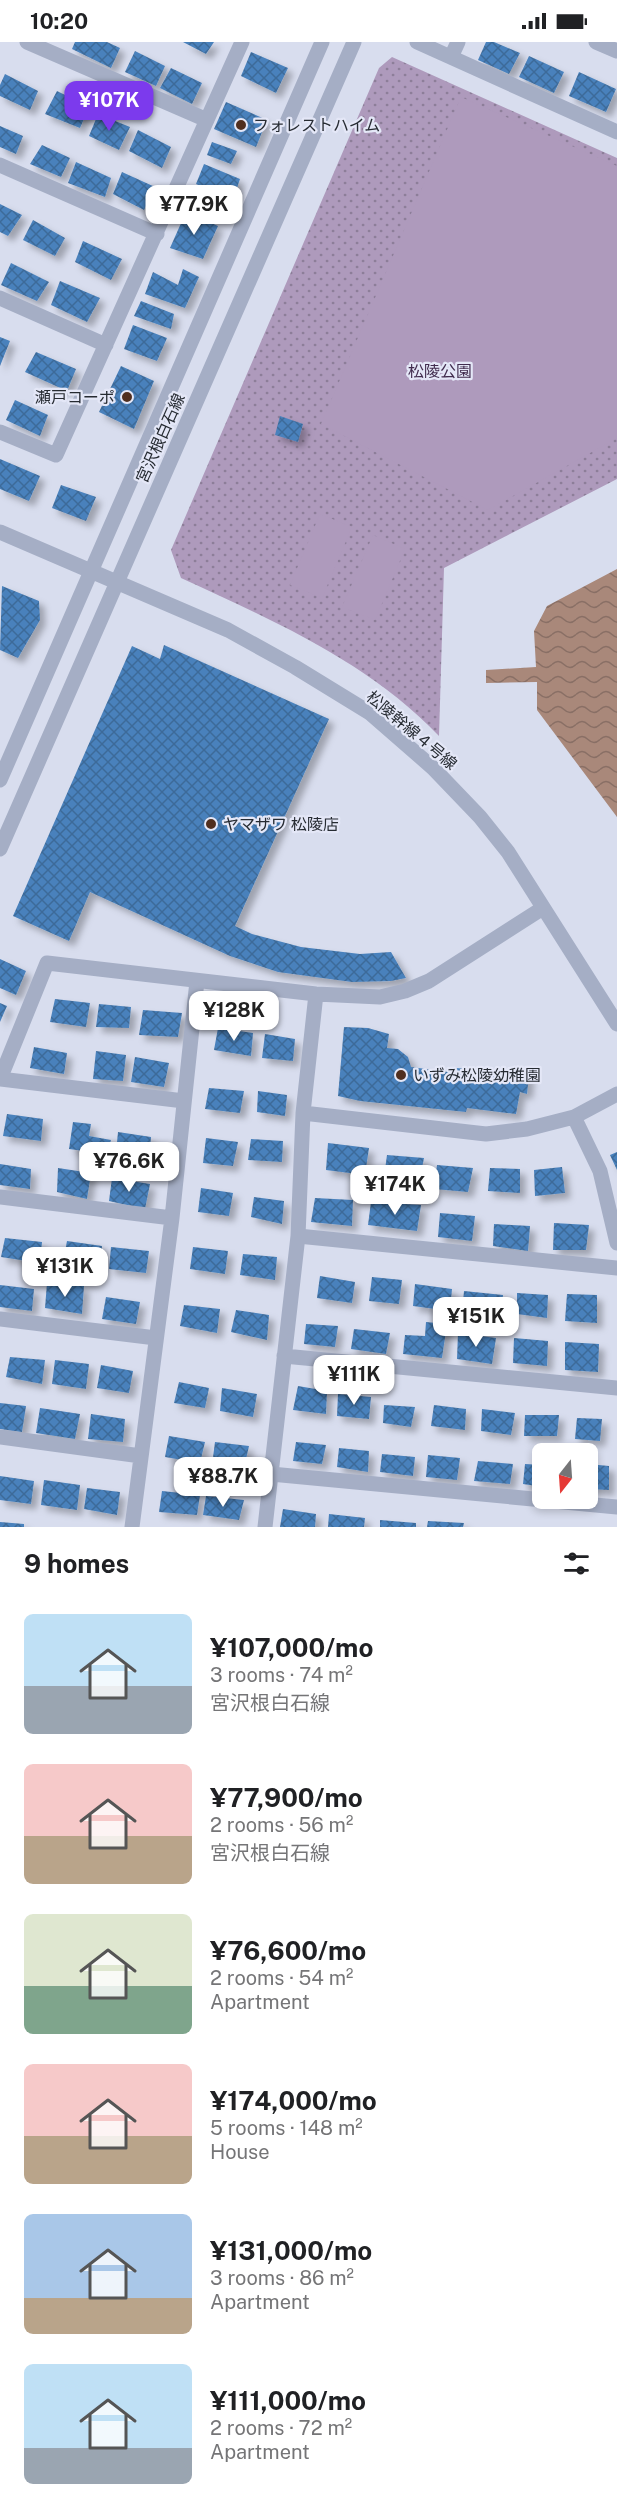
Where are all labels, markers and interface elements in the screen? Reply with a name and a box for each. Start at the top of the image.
text: 10:20 [30,8,88,34]
pin: ¥107K [67,81,151,132]
text: ¥107K [78,88,140,112]
place label: フォレストハイム [253,116,380,135]
marker: フォレストハイム [234,118,248,132]
pin: ¥77.9K [145,185,243,236]
text: ¥77.9K [160,192,228,216]
park label: 松陵公園 [408,362,472,381]
place label: 瀬戸コーポ [35,388,115,407]
marker: 瀬戸コーポ [120,390,134,404]
street label: 宮沢根白石線 [132,390,189,486]
street label: 松陵幹線４号線 [363,687,461,774]
place label: ヤマザワ 松陵店 [223,815,339,834]
marker: ヤマザワ 松陵店 [204,817,218,831]
pin: ¥128K [192,991,276,1042]
text: ¥128K [203,998,265,1022]
place label: いずみ松陵幼稚園 [413,1066,541,1085]
marker: いずみ松陵幼稚園 [394,1068,408,1082]
pin: ¥76.6K [80,1142,178,1193]
text: ¥76.6K [93,1149,165,1173]
pin: ¥174K [353,1165,437,1216]
text: ¥174K [364,1172,426,1196]
pin: ¥131K [23,1247,107,1298]
text: ¥131K [36,1254,94,1278]
pin: ¥151K [434,1297,518,1348]
text: ¥151K [447,1304,505,1328]
pin: ¥111K [312,1355,396,1406]
text: ¥111K [327,1362,381,1386]
north arrow [532,1443,598,1509]
map controls [532,1443,598,1509]
pin: ¥88.7K [174,1457,272,1508]
text: ¥88.7K [188,1464,258,1488]
icon: filters [560,1547,593,1580]
text: 9 homes [24,1548,129,1579]
text: ¥107,000/mo [210,1632,373,1663]
icon: home [72,1638,144,1710]
text: 3 rooms · 74 m² [210,1663,353,1687]
text: 宮沢根白石線 [210,1691,330,1715]
text: ¥77,900/mo [210,1782,363,1813]
icon: home [72,1788,144,1860]
text: 2 rooms · 56 m² [210,1813,353,1837]
text: 宮沢根白石線 [210,1841,330,1865]
text: ¥76,600/mo [210,1935,366,1966]
icon: home [72,1938,144,2010]
text: 2 rooms · 54 m² [210,1966,353,1990]
text: Apartment [210,1990,310,2014]
text: ¥174,000/mo [210,2085,377,2116]
icon: home [72,2088,144,2160]
text: 5 rooms · 148 m² [210,2116,363,2140]
text: House [210,2140,270,2164]
text: ¥131,000/mo [210,2235,372,2266]
icon: home [72,2238,144,2310]
text: 3 rooms · 86 m² [210,2266,354,2290]
text: Apartment [210,2290,310,2314]
text: ¥111,000/mo [210,2385,366,2416]
icon: home [72,2388,144,2460]
text: 2 rooms · 72 m² [210,2416,352,2440]
text: Apartment [210,2440,310,2464]

